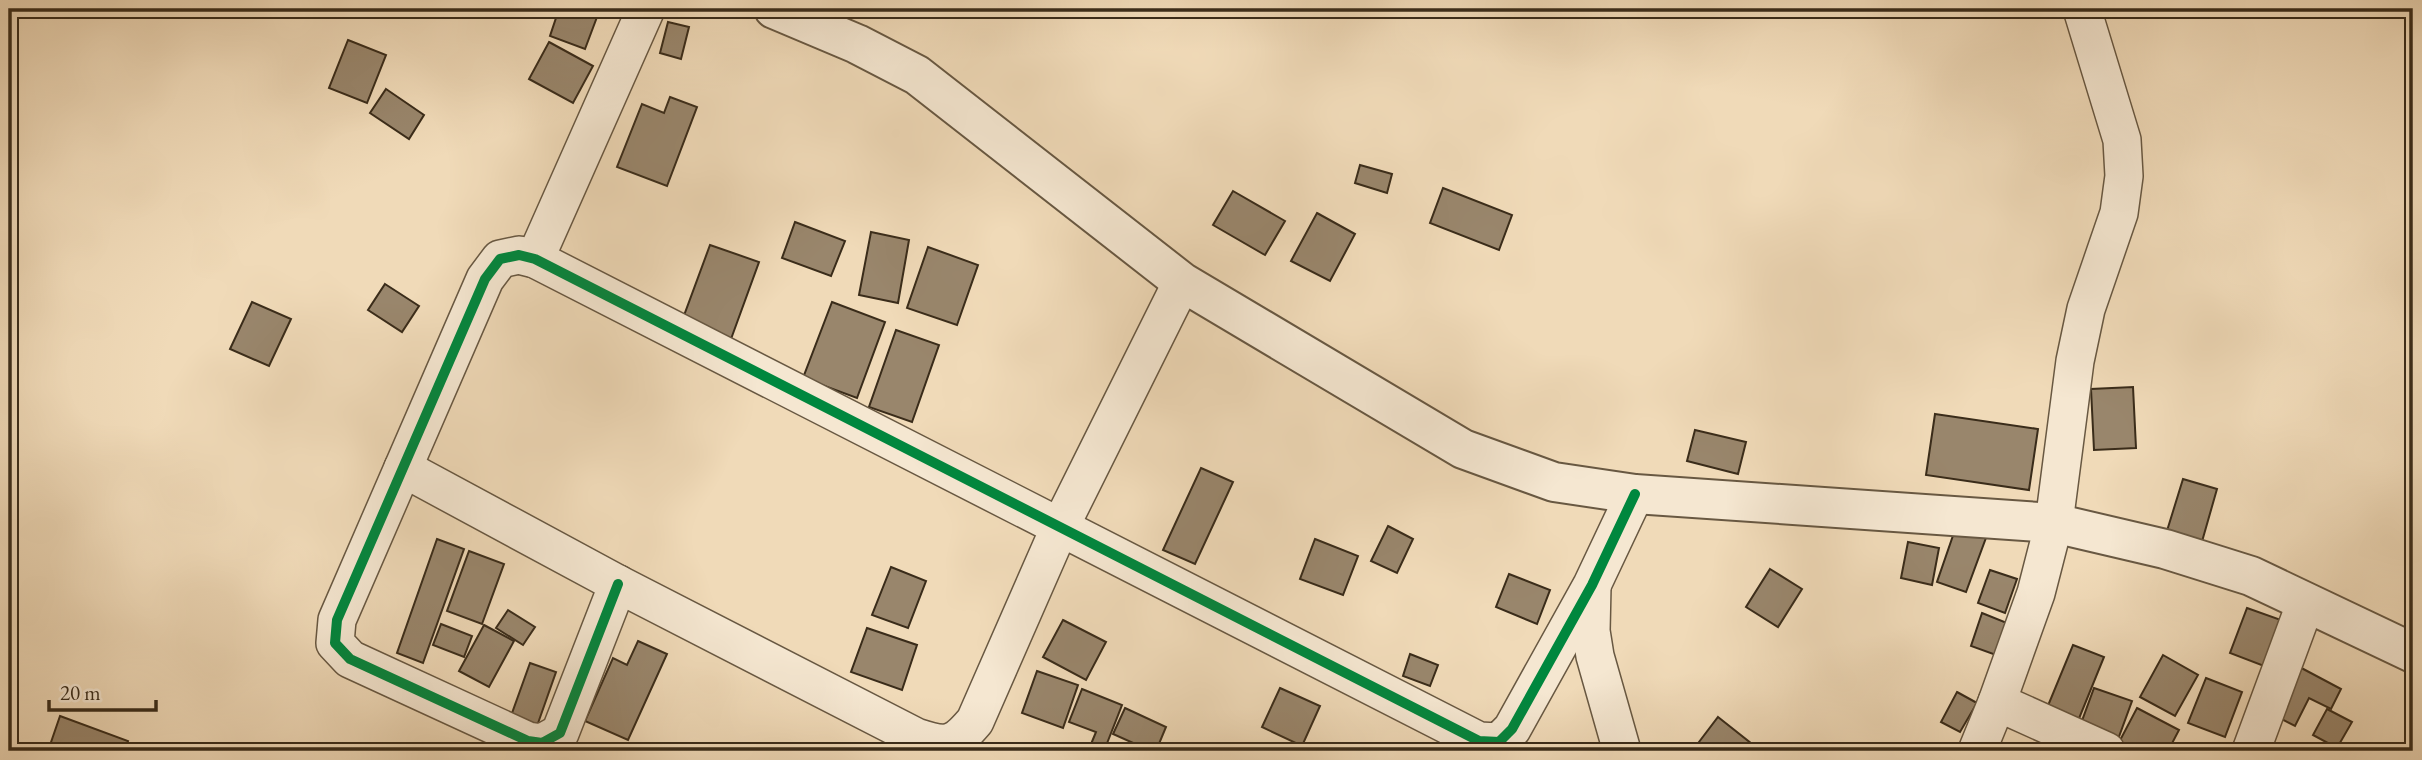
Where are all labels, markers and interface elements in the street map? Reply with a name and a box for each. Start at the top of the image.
scale bar [49,669,156,713]
text: 20 m [60,679,101,706]

